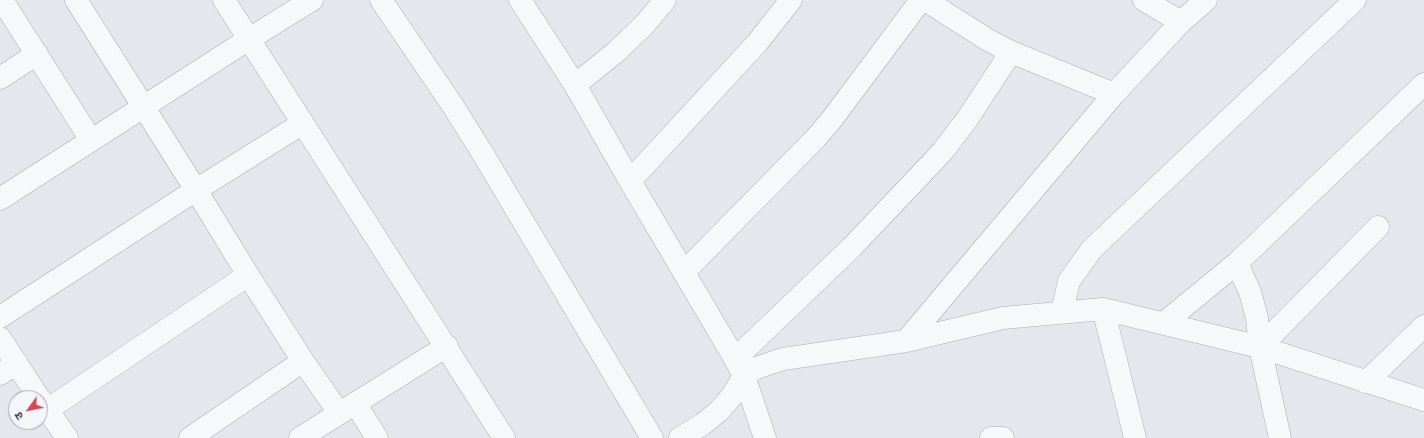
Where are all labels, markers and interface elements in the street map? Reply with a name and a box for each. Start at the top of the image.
north arrow [8,390,48,430]
text: उ [11,409,26,423]

